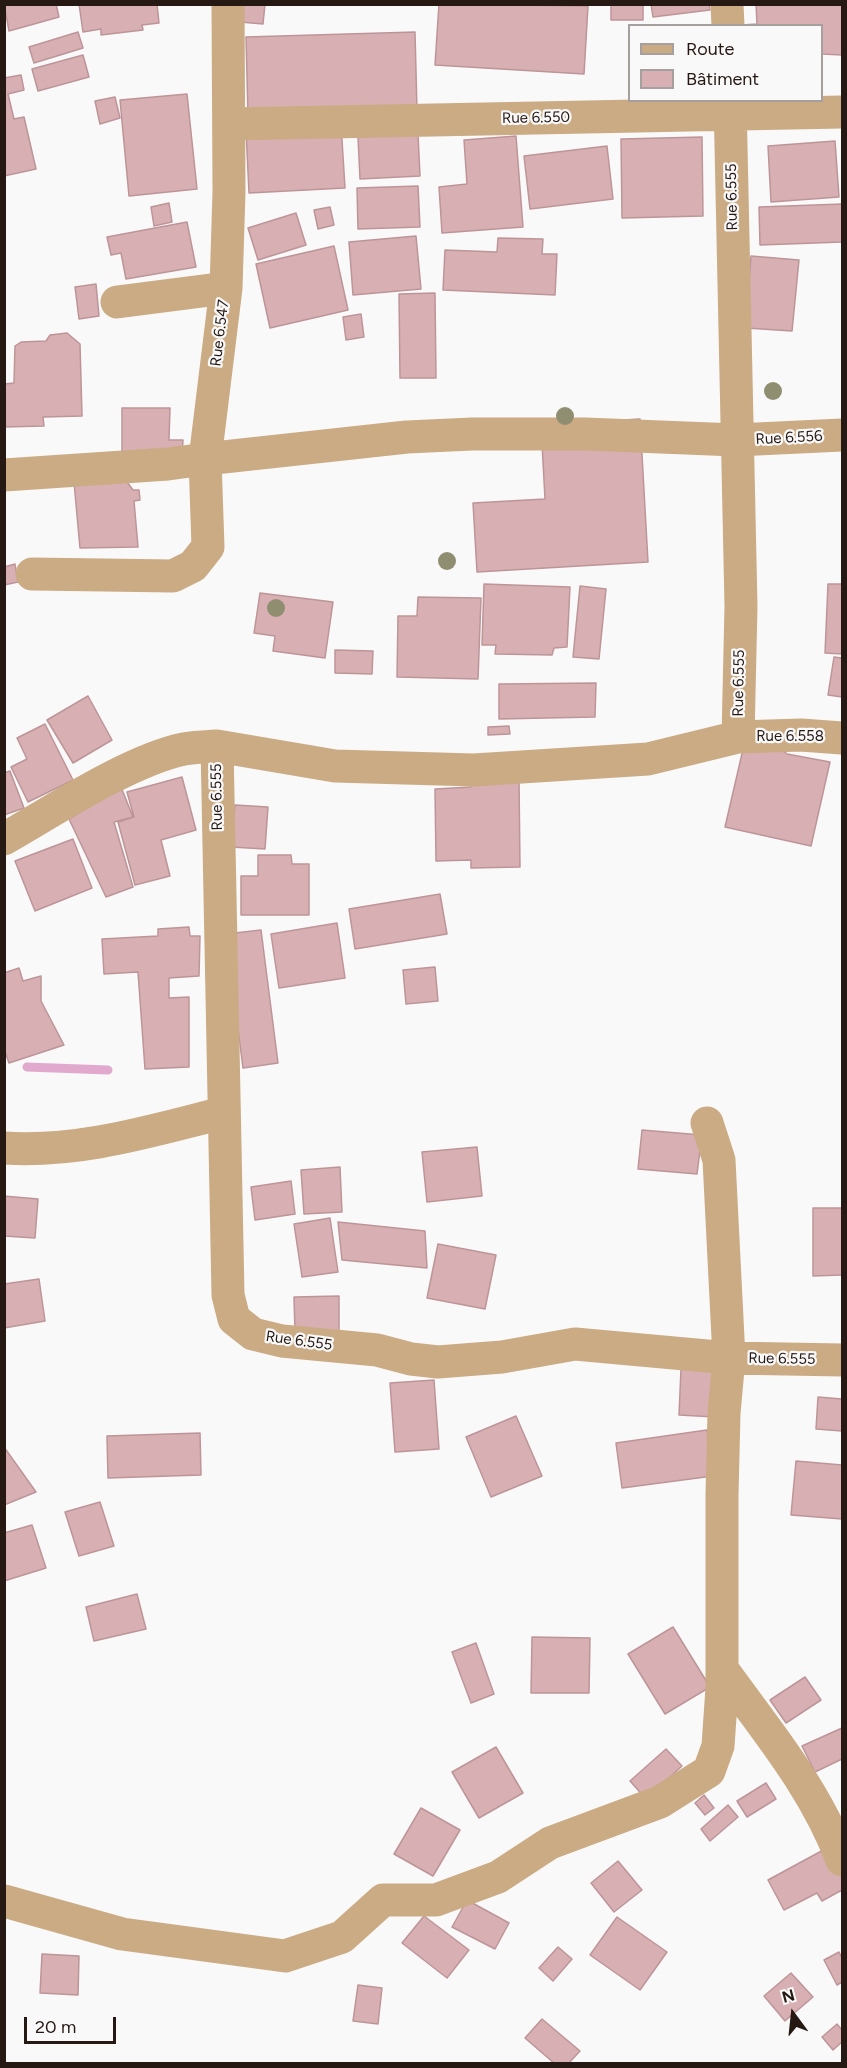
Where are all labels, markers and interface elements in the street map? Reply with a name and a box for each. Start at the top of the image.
legend [628,24,823,102]
text: Route [686,38,734,60]
text: Bâtiment [686,68,759,90]
street label: Rue 6.550 [502,108,570,128]
street label: Rue 6.555 [722,163,742,231]
street label: Rue 6.547 [207,299,233,367]
street label: Rue 6.556 [755,427,823,449]
street label: Rue 6.555 [729,649,749,717]
street label: Rue 6.558 [756,728,824,746]
street label: Rue 6.555 [207,763,227,831]
street label: Rue 6.555 [265,1327,333,1355]
street label: Rue 6.555 [748,1349,816,1369]
north arrow [763,1984,823,2044]
text: N [780,1985,797,2007]
scale bar [27,2005,118,2043]
text: 20 m [35,2016,76,2038]

